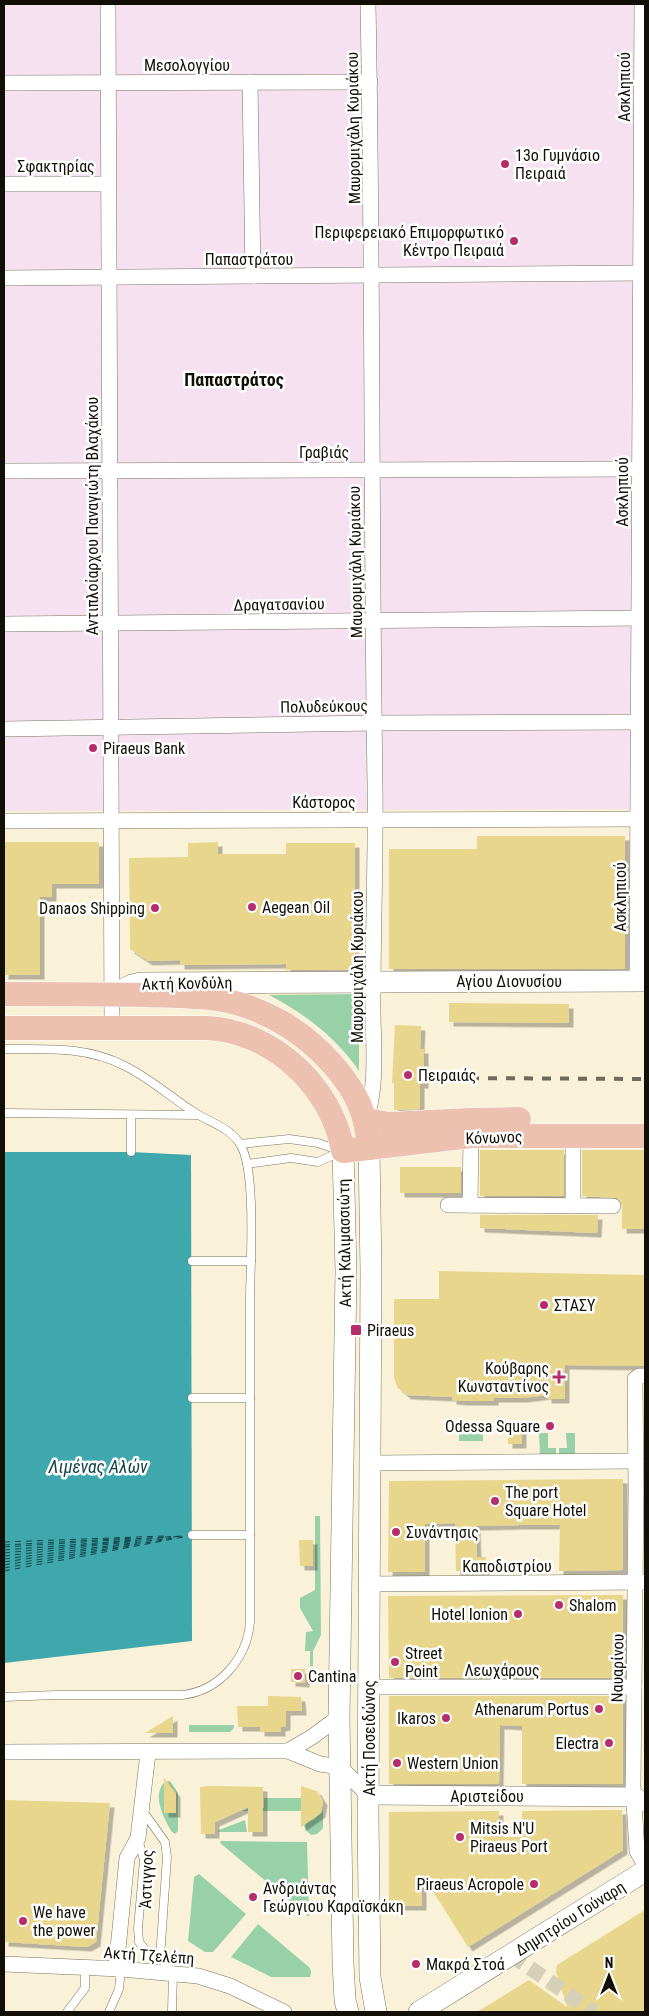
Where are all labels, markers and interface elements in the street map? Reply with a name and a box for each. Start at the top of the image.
street label: Μαυρομιχάλη Κυριάκου [343,52,364,204]
street label: Ασκληπιού [615,52,634,122]
street label: Μεσολογγίου [144,56,230,75]
place label: 13ο Γυμνάσιο Πειραιά [515,146,600,183]
street label: Σφακτηρίας [17,157,95,176]
marker: 13ο Γυμνάσιο Πειραιά [499,158,511,170]
place label: Περιφερειακό Επιμορφωτικό Κέντρο Πειραιά [314,223,504,260]
marker: Περιφερειακό Επιμορφωτικό Κέντρο Πειραιά [508,235,520,247]
street label: Παπαστράτου [205,250,293,269]
district label: Παπαστράτος [184,369,284,390]
street label: Αντιπλοίαρχου Παναγιώτη Βλαχάκου [83,397,102,635]
street label: Γραβιάς [299,443,349,462]
street label: Ασκληπιού [613,457,632,527]
street label: Μαυρομιχάλη Κυριάκου [345,486,366,638]
street label: Δραγατσανίου [233,594,325,615]
street label: Πολυδεύκους [280,696,368,717]
place label: Piraeus Bank [103,739,186,758]
marker: Piraeus Bank [87,742,99,754]
street label: Κάστορος [292,793,356,812]
street label: Ασκληπιού [611,862,630,932]
street label: Μαυρομιχάλη Κυριάκου [348,891,367,1043]
place label: Aegean Oil [262,898,330,917]
place label: Danaos Shipping [39,899,145,918]
marker: Aegean Oil [246,901,258,913]
marker: Danaos Shipping [149,902,161,914]
street label: Αγίου Διονυσίου [456,972,562,991]
street label: Ακτή Κονδύλη [141,973,233,994]
place label: Πειραιάς [418,1066,476,1085]
marker: Πειραιάς [402,1069,414,1081]
street label: Κόνωνος [465,1127,523,1148]
street label: Ακτή Καλιμασσιώτη [334,1179,355,1307]
place label: ΣΤΑΣΥ [554,1296,596,1315]
marker: ΣΤΑΣΥ [538,1299,550,1311]
place label: Piraeus [367,1321,414,1340]
marker: Piraeus [349,1323,363,1337]
place label: Κούβαρης Κωνσταντίνος [458,1359,549,1396]
marker: Κούβαρης Κωνσταντίνος [553,1371,565,1383]
place label: Odessa Square [445,1417,540,1436]
marker: Odessa Square [544,1420,556,1432]
water label: Λιμένας Αλών [47,1456,148,1477]
place label: The port Square Hotel [505,1483,586,1520]
marker: The port Square Hotel [489,1495,501,1507]
place label: Συνάντησις [406,1523,479,1542]
marker: Συνάντησις [390,1526,402,1538]
street label: Καποδιστρίου [462,1557,552,1576]
place label: Shalom [569,1596,616,1615]
marker: Shalom [553,1599,565,1611]
place label: Hotel Ionion [431,1605,508,1624]
marker: Hotel Ionion [512,1608,524,1620]
street label: Ναυαρίνου [607,1633,628,1703]
place label: Street Point [405,1644,443,1681]
marker: Street Point [389,1656,401,1668]
street label: Λεωχάρους [464,1661,540,1680]
place label: Cantina [308,1667,356,1686]
marker: Cantina [292,1670,304,1682]
street label: Ακτή Ποσειδώνος [360,1680,379,1796]
place label: Athenarum Portus [474,1700,589,1719]
marker: Athenarum Portus [593,1703,605,1715]
place label: Ikaros [397,1709,436,1728]
marker: Ikaros [440,1712,452,1724]
place label: Electra [556,1734,599,1753]
marker: Electra [603,1737,615,1749]
place label: Western Union [407,1754,498,1773]
marker: Western Union [391,1757,403,1769]
street label: Αριστείδου [450,1787,524,1806]
place label: Mitsis N'U Piraeus Port [470,1819,548,1856]
marker: Mitsis N'U Piraeus Port [454,1831,466,1843]
street label: Άστιγγος [136,1849,157,1909]
place label: Piraeus Acropole [417,1875,524,1894]
street label: Δημητρίου Γούναρη [512,1877,629,1960]
marker: Piraeus Acropole [528,1878,540,1890]
place label: Ανδριάντας Γεώργιου Καραϊσκάκη [263,1879,404,1916]
marker: Ανδριάντας Γεώργιου Καραϊσκάκη [247,1891,259,1903]
place label: We have the power [33,1903,95,1940]
marker: We have the power [17,1915,29,1927]
street label: Ακτή Τζελέπη [103,1943,195,1968]
north arrow [584,1951,634,2001]
place label: Μακρά Στοά [426,1955,505,1974]
text: N [605,1955,613,1971]
marker: Μακρά Στοά [410,1958,422,1970]

